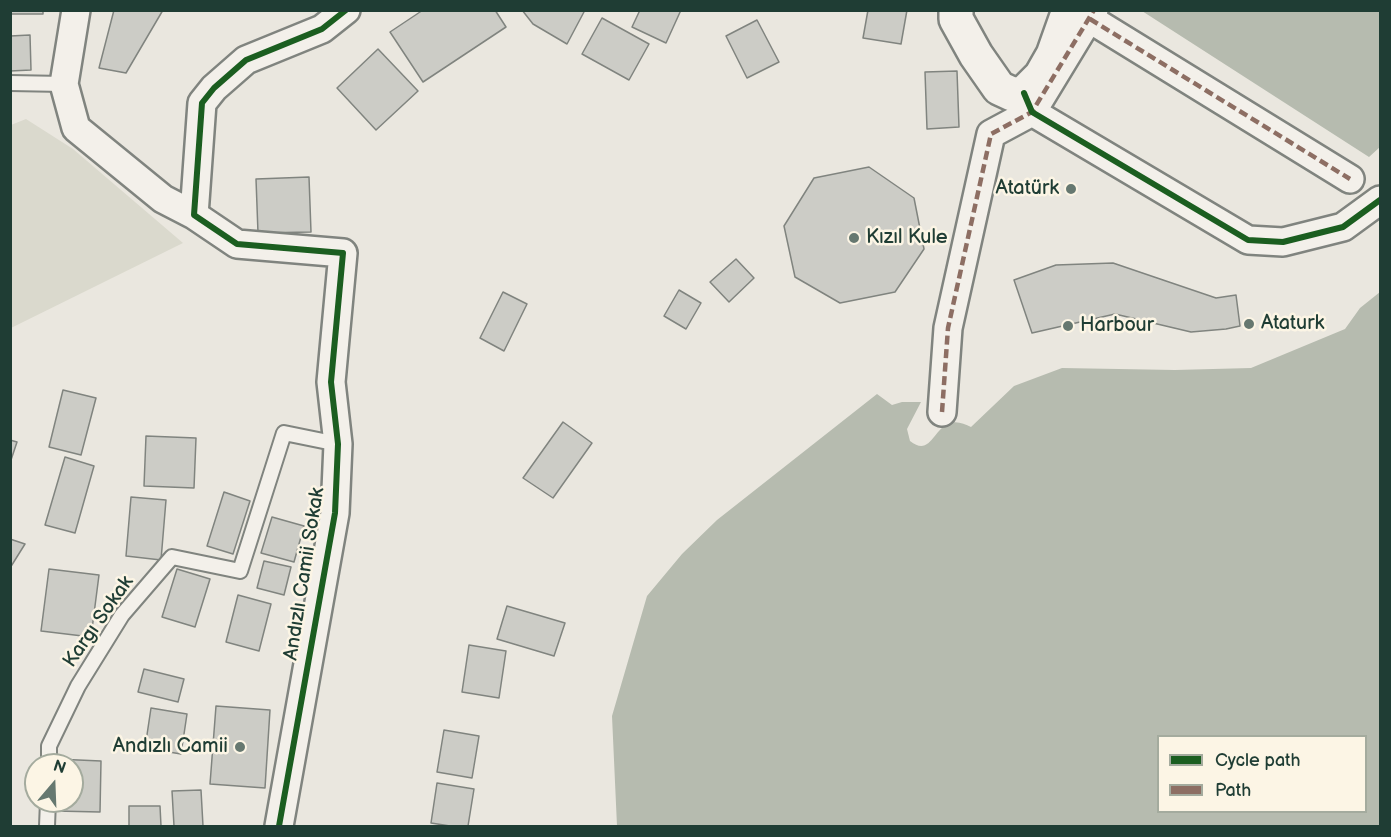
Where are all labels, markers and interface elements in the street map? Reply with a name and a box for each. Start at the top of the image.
place label: Atatürk [996,177,1059,201]
marker: Atatürk [1064,182,1078,196]
place label: Kızıl Kule [866,226,948,250]
marker: Kızıl Kule [847,231,861,245]
place label: Ataturk [1261,312,1324,336]
place label: Harbour [1080,314,1154,338]
marker: Ataturk [1242,317,1256,331]
marker: Harbour [1061,319,1075,333]
street label: Andızlı Camii Sokak [279,486,331,662]
street label: Kargı Sokak [59,571,139,673]
place label: Andızlı Camii [113,735,228,759]
legend [1157,735,1367,813]
marker: Andızlı Camii [233,740,247,754]
text: Cycle path [1215,750,1301,771]
north arrow [24,753,84,813]
text: N [51,756,68,778]
text: Path [1215,780,1251,801]

